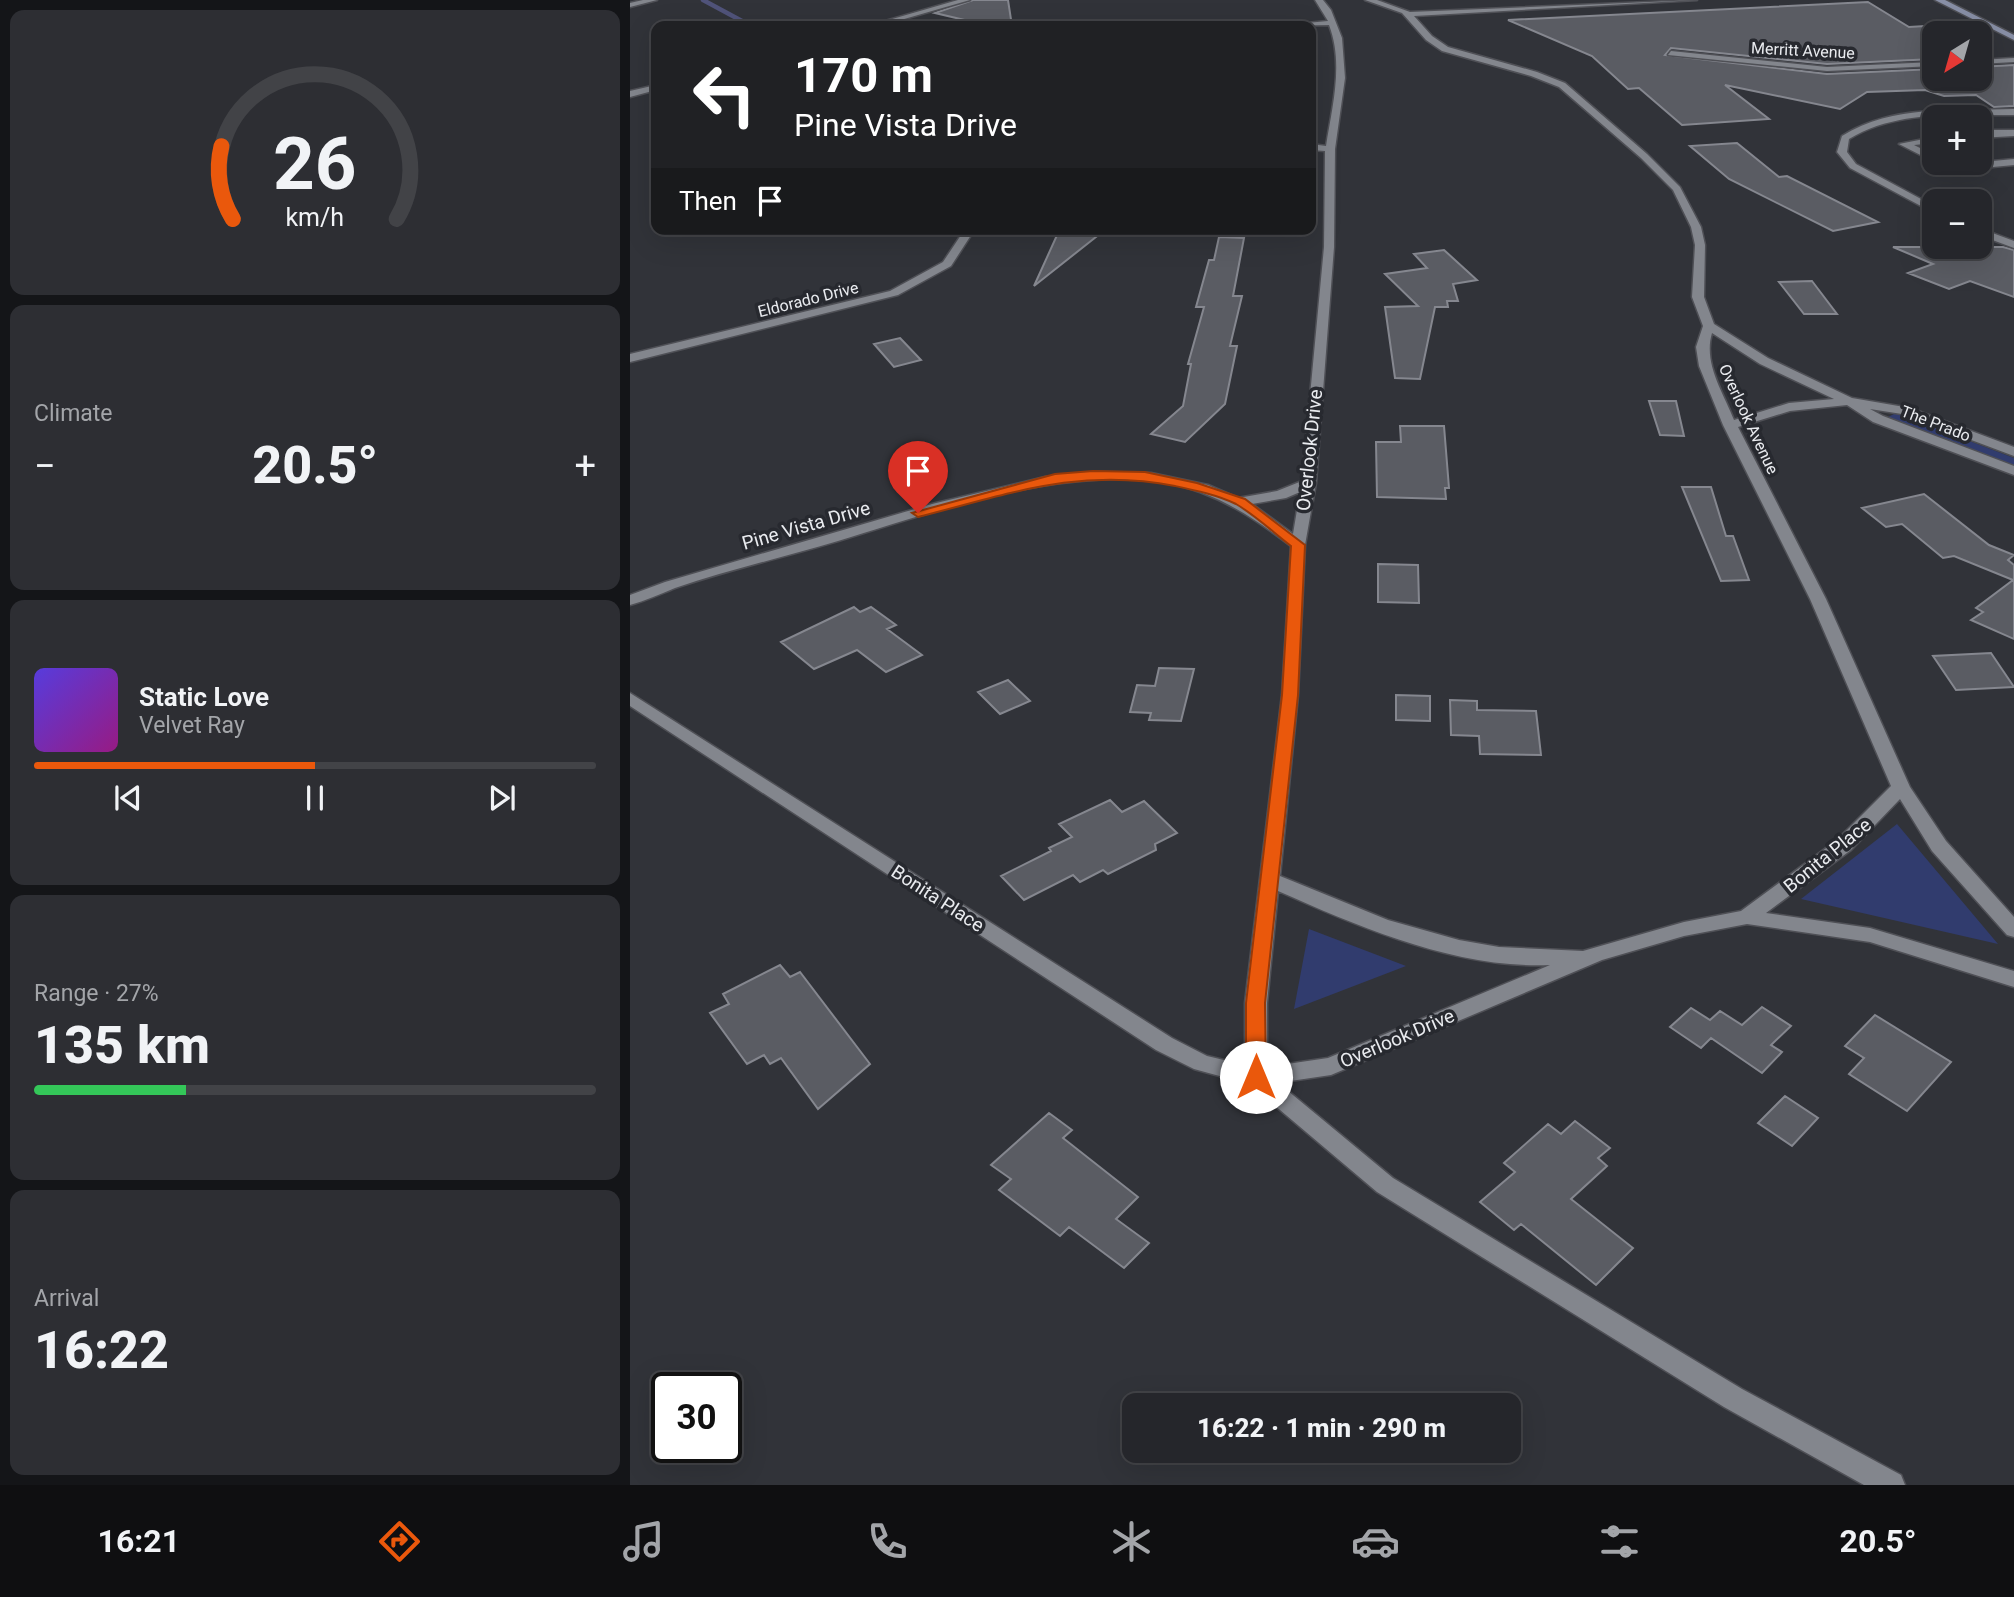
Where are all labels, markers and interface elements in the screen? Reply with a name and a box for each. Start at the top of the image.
north arrow [1922,21,1992,91]
map controls [1922,21,1992,259]
street label: Merritt Avenue [1751,38,1855,63]
text: 170 m [794,47,933,104]
icon: left [679,49,770,140]
button: + [1922,105,1992,175]
text: Pine Vista Drive [794,106,1017,144]
text: 26 [273,121,357,207]
icon: arrive [751,182,789,220]
text: Then [679,186,737,216]
button: − [1922,189,1992,259]
text: km/h [286,202,344,231]
street label: Eldorado Drive [756,278,860,321]
street label: Overlook Avenue [1715,361,1782,477]
street label: Overlook Drive [1292,388,1327,512]
text: Climate [34,400,113,427]
street label: The Prado [1898,402,1973,445]
text: 20.5° [252,435,378,496]
pin [888,441,948,513]
text: − [34,444,56,488]
text: + [574,444,596,488]
icon: arrive [899,452,937,490]
street label: Pine Vista Drive [739,496,873,555]
text: Static Love [139,682,269,712]
text: Velvet Ray [139,712,245,739]
icon: previous [109,779,147,817]
icon: pause [296,779,334,817]
icon: next [483,779,521,817]
street label: Bonita Place [1779,813,1876,898]
street label: Bonita Place [887,860,988,937]
text: Range · 27% [34,980,159,1007]
street label: Overlook Drive [1337,1004,1458,1073]
text: 135 km [34,1015,210,1076]
position arrow [1219,1040,1293,1114]
text: Arrival [34,1285,99,1312]
text: 16:22 [34,1320,169,1381]
speed limit sign: 30 [651,1372,742,1463]
text: 16:22 · 1 min · 290 m [1197,1413,1446,1443]
icon: directions [375,1517,424,1566]
icon: music [619,1517,668,1566]
icon: phone [863,1517,912,1566]
icon: climate [1107,1517,1156,1566]
icon: car [1351,1517,1400,1566]
icon: filters [1595,1517,1644,1566]
text: 16:21 [98,1522,180,1560]
text: 20.5° [1840,1522,1916,1560]

